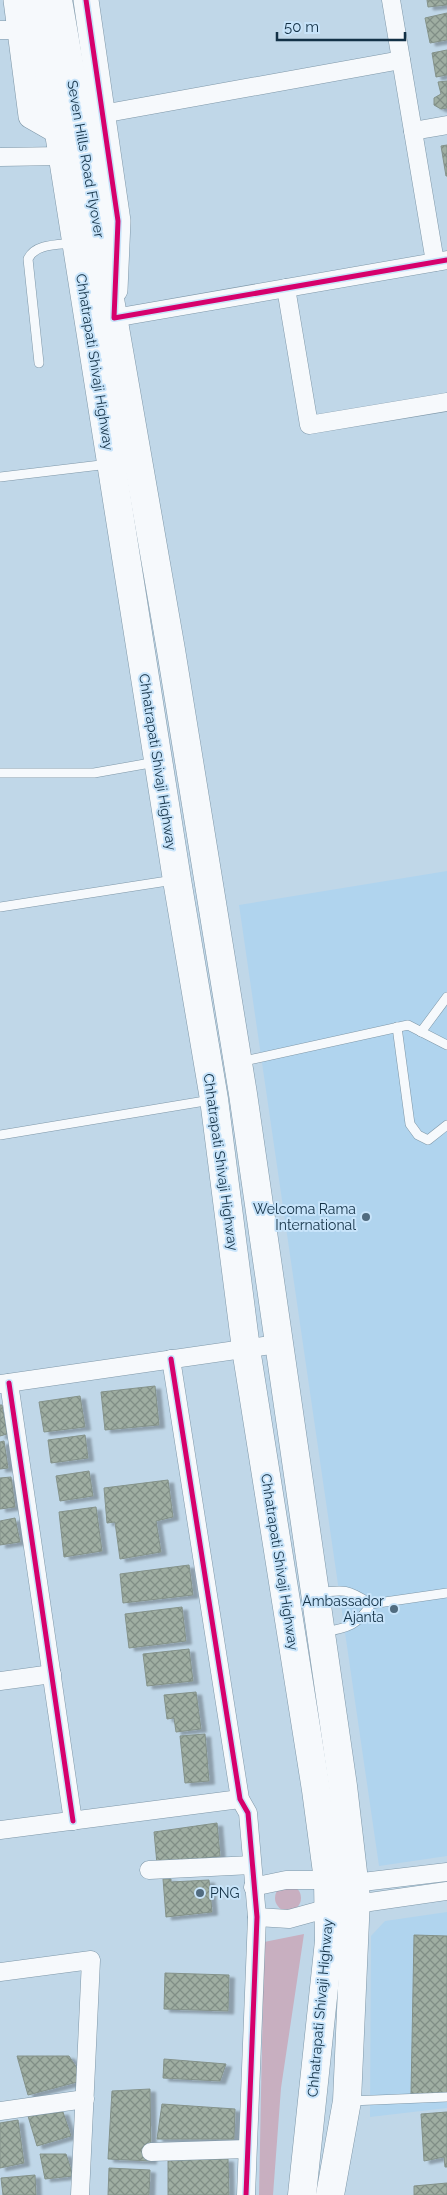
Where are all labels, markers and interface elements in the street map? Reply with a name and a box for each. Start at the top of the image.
scale bar [277,10,404,42]
text: 50 m [284,18,319,36]
street label: Seven Hills Road Flyover [64,79,108,239]
street label: Chhatrapati Shivaji Highway [73,272,117,452]
street label: Chhatrapati Shivaji Highway [136,672,180,852]
street label: Chhatrapati Shivaji Highway [201,1072,241,1252]
place label: Welcoma Rama International [253,1201,356,1233]
marker: Welcoma Rama International [360,1211,372,1223]
street label: Chhatrapati Shivaji Highway [258,1472,302,1652]
place label: Ambassador Ajanta [302,1593,384,1625]
marker: Ambassador Ajanta [388,1603,400,1615]
place label: PNG [210,1885,240,1901]
marker: PNG [194,1887,206,1899]
street label: Chhatrapati Shivaji Highway [304,1918,336,2098]

